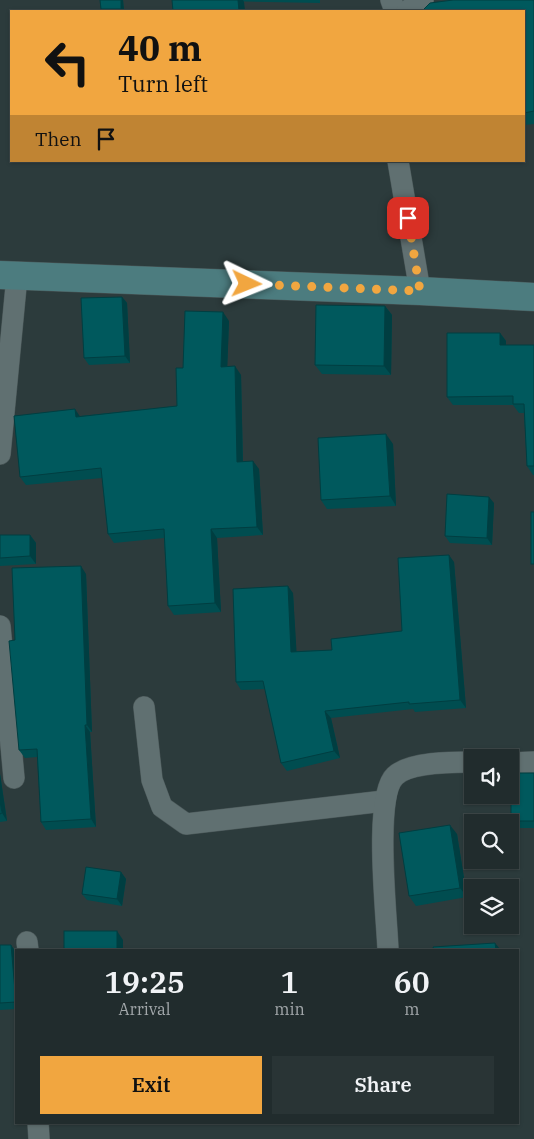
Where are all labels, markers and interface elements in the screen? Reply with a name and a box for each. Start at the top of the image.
text: 40 m [118,25,202,71]
icon: left [35,30,100,95]
text: Turn left [118,69,208,98]
icon: arrive [92,125,120,153]
text: Then [35,127,82,151]
pin [387,197,429,239]
icon: arrive [394,204,422,232]
position arrow [220,257,272,309]
map controls [464,749,519,934]
button: sound [464,749,519,804]
button: search [464,814,519,869]
button: layers [464,879,519,934]
text: 19:25 [104,962,185,1001]
text: 1 [280,962,298,1001]
text: 60 [394,962,430,1001]
text: Arrival [119,999,171,1019]
text: min [274,999,305,1019]
text: m [404,999,419,1019]
button: Exit [40,1056,262,1114]
button: Share [272,1056,494,1114]

